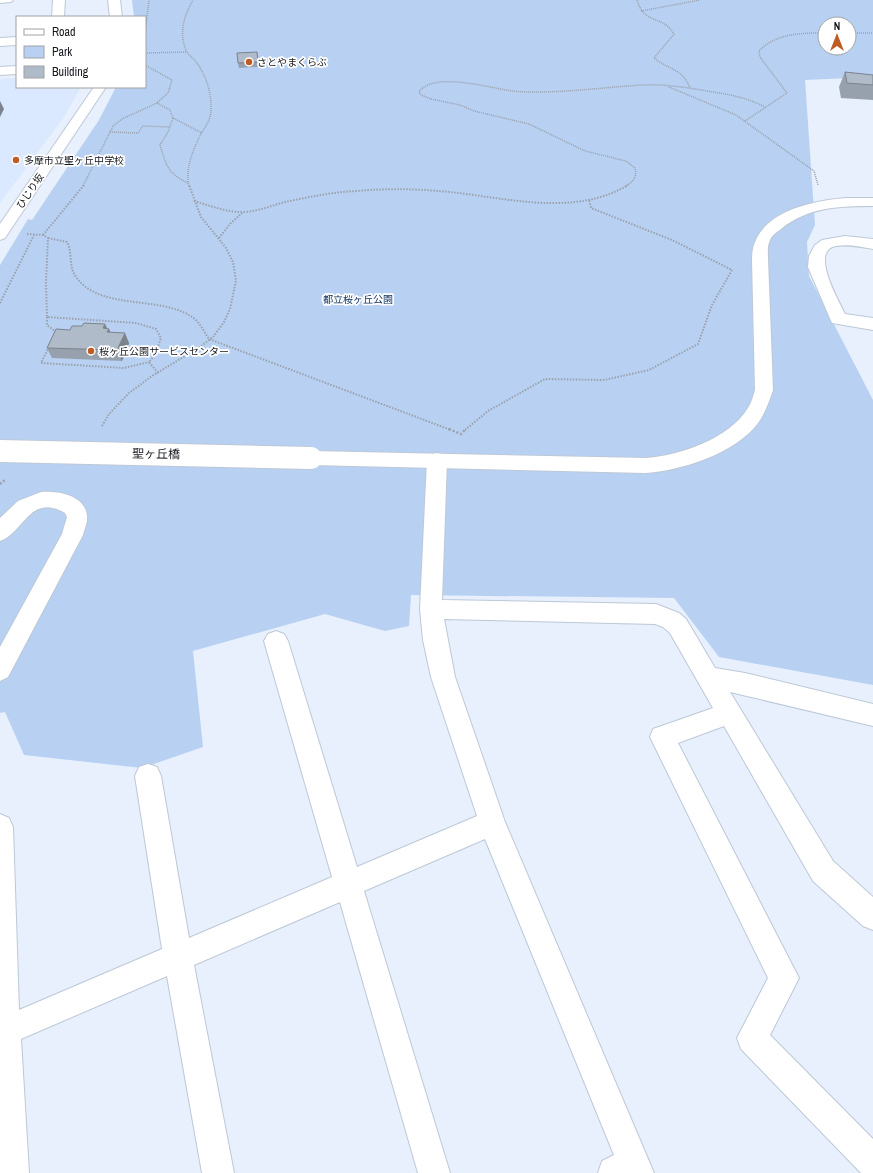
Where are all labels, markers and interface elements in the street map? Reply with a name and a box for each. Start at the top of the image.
legend [16,16,146,88]
north arrow [817,16,857,56]
text: N [834,19,840,33]
text: Road [52,24,76,40]
text: Park [52,44,72,60]
place label: さとやまくらぶ [257,56,327,69]
marker: さとやまくらぶ [244,57,254,67]
text: Building [52,64,89,80]
place label: 多摩市立聖ヶ丘中学校 [24,154,124,167]
marker: 多摩市立聖ヶ丘中学校 [11,155,21,165]
street label: ひじり坂 [13,171,47,211]
park label: 都立桜ヶ丘公園 [323,293,393,306]
place label: 桜ヶ丘公園サービスセンター [99,345,229,358]
marker: 桜ヶ丘公園サービスセンター [86,346,96,356]
street label: 聖ヶ丘橋 [132,446,180,462]

